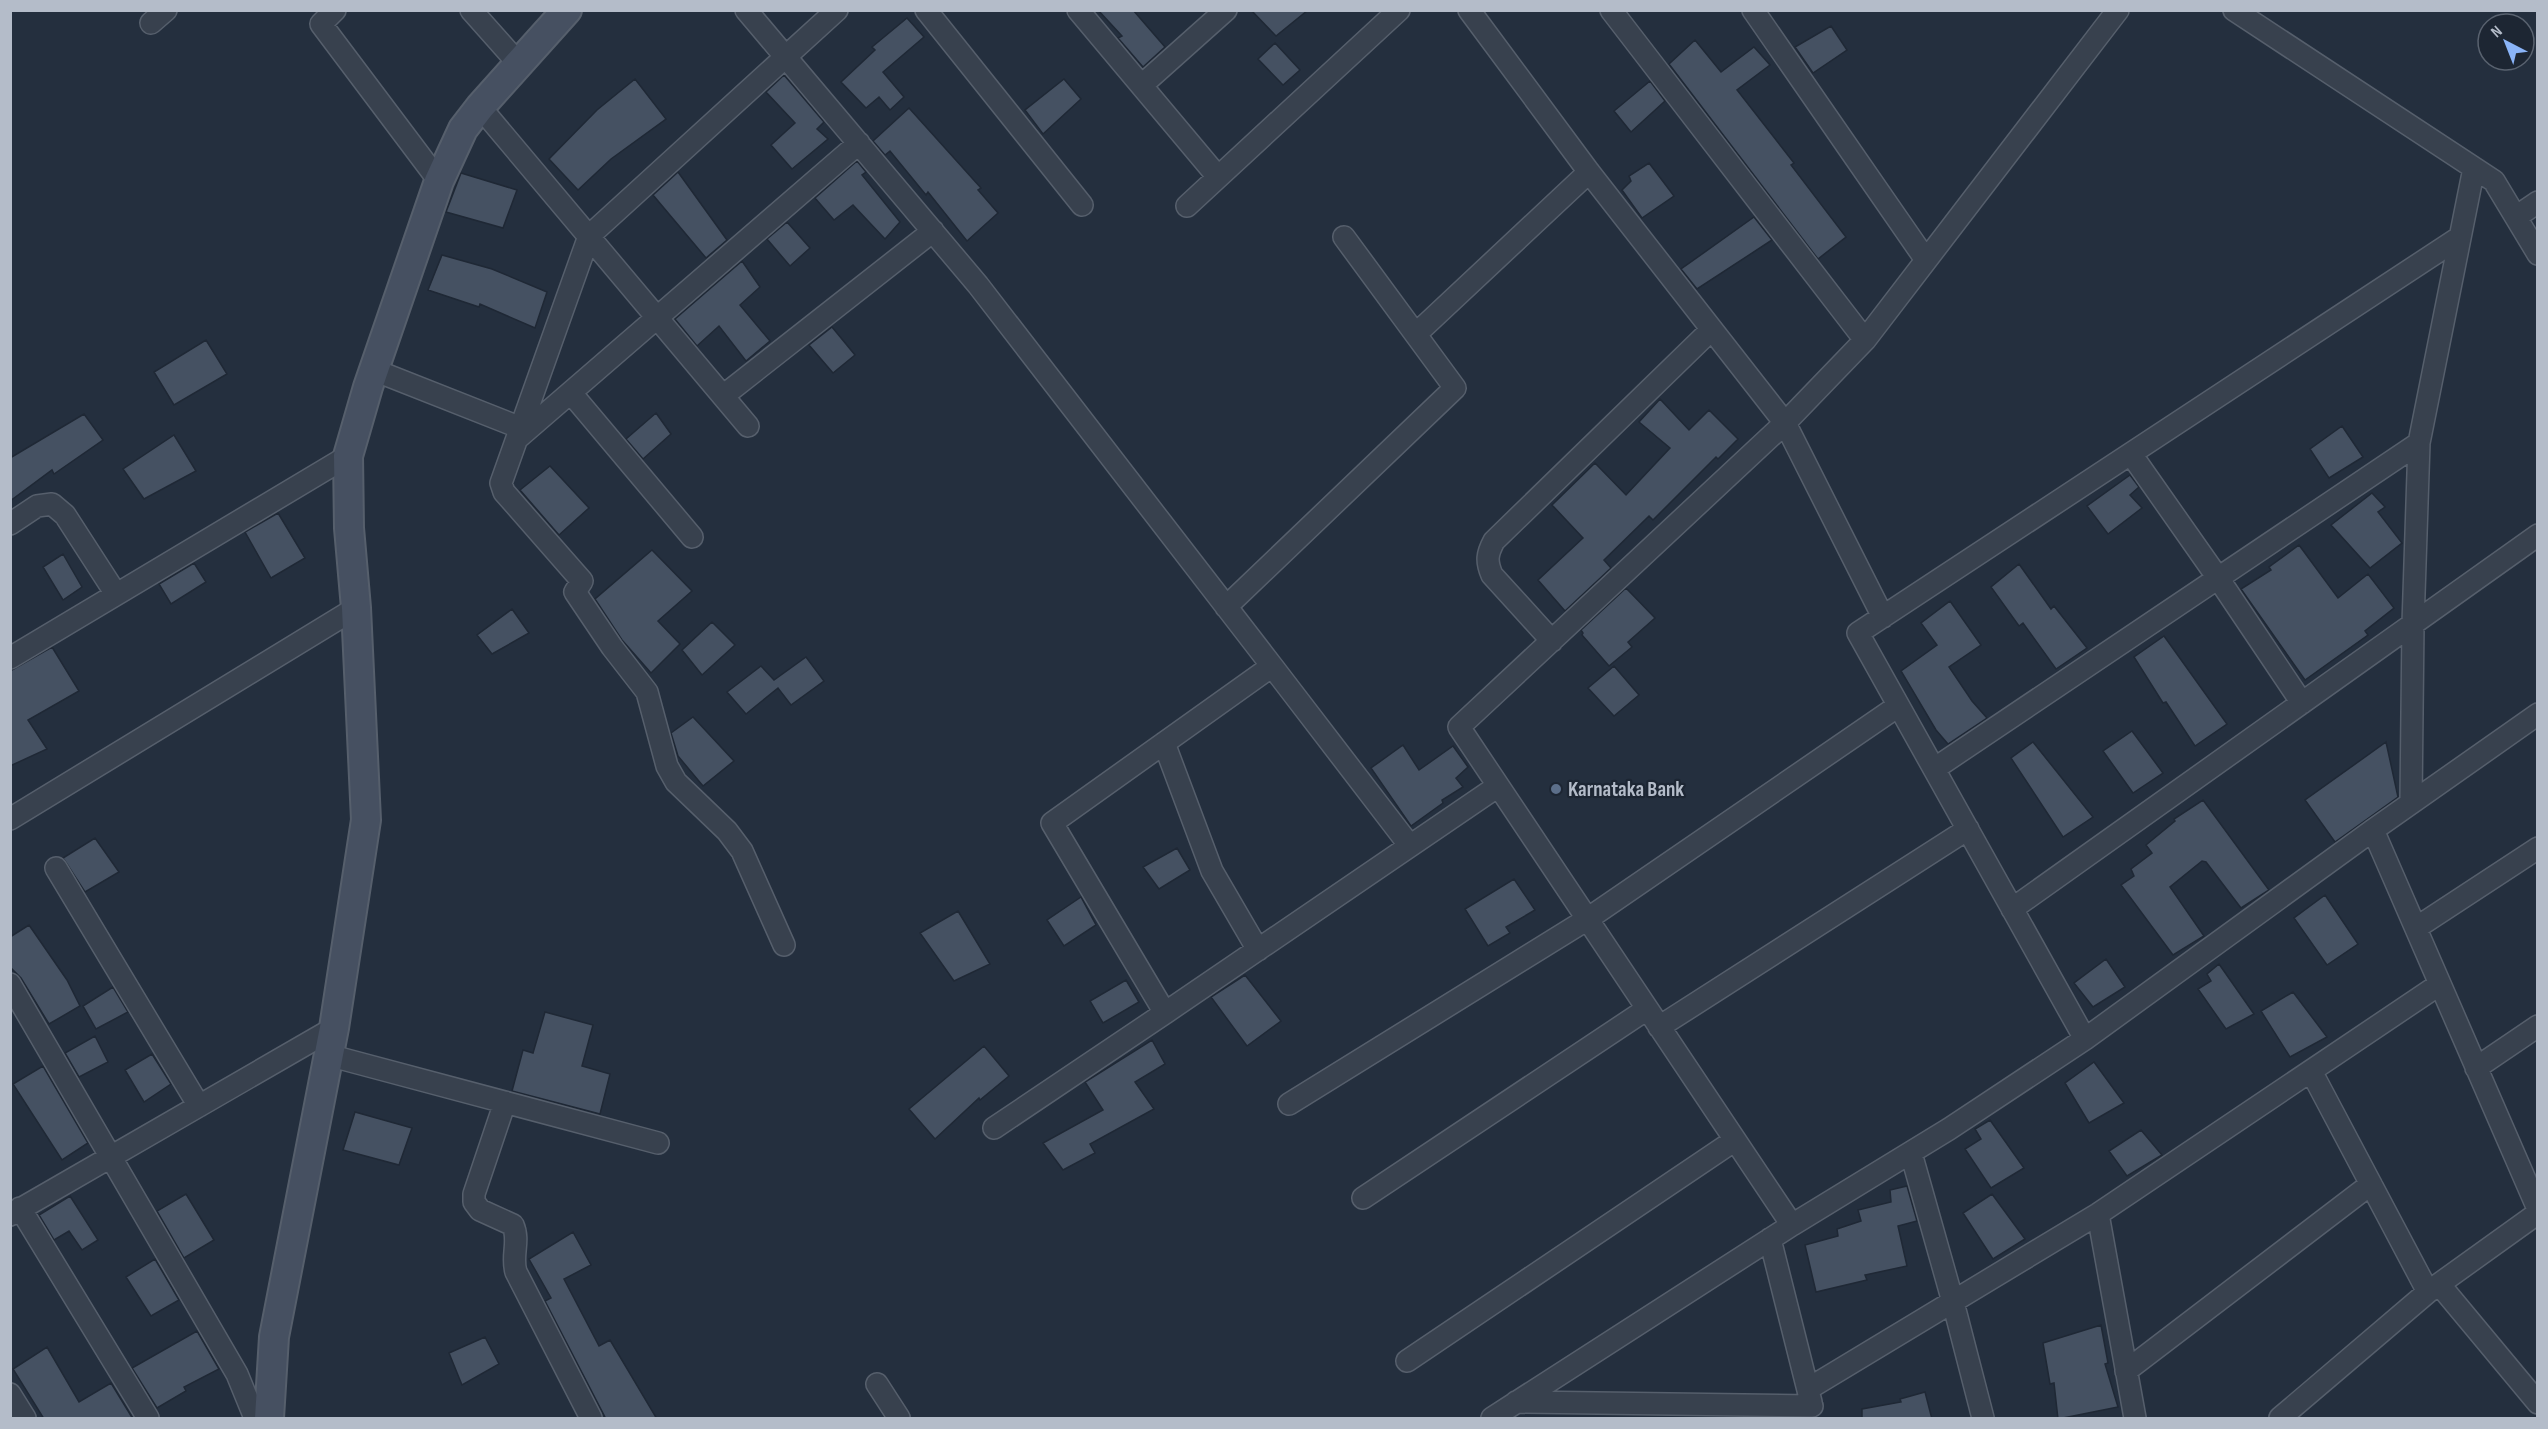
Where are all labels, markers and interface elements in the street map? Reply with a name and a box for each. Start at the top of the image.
north arrow [2476,12,2536,72]
text: N [2487,22,2506,42]
place label: Karnataka Bank [1568,777,1684,802]
marker: Karnataka Bank [1549,782,1563,796]

